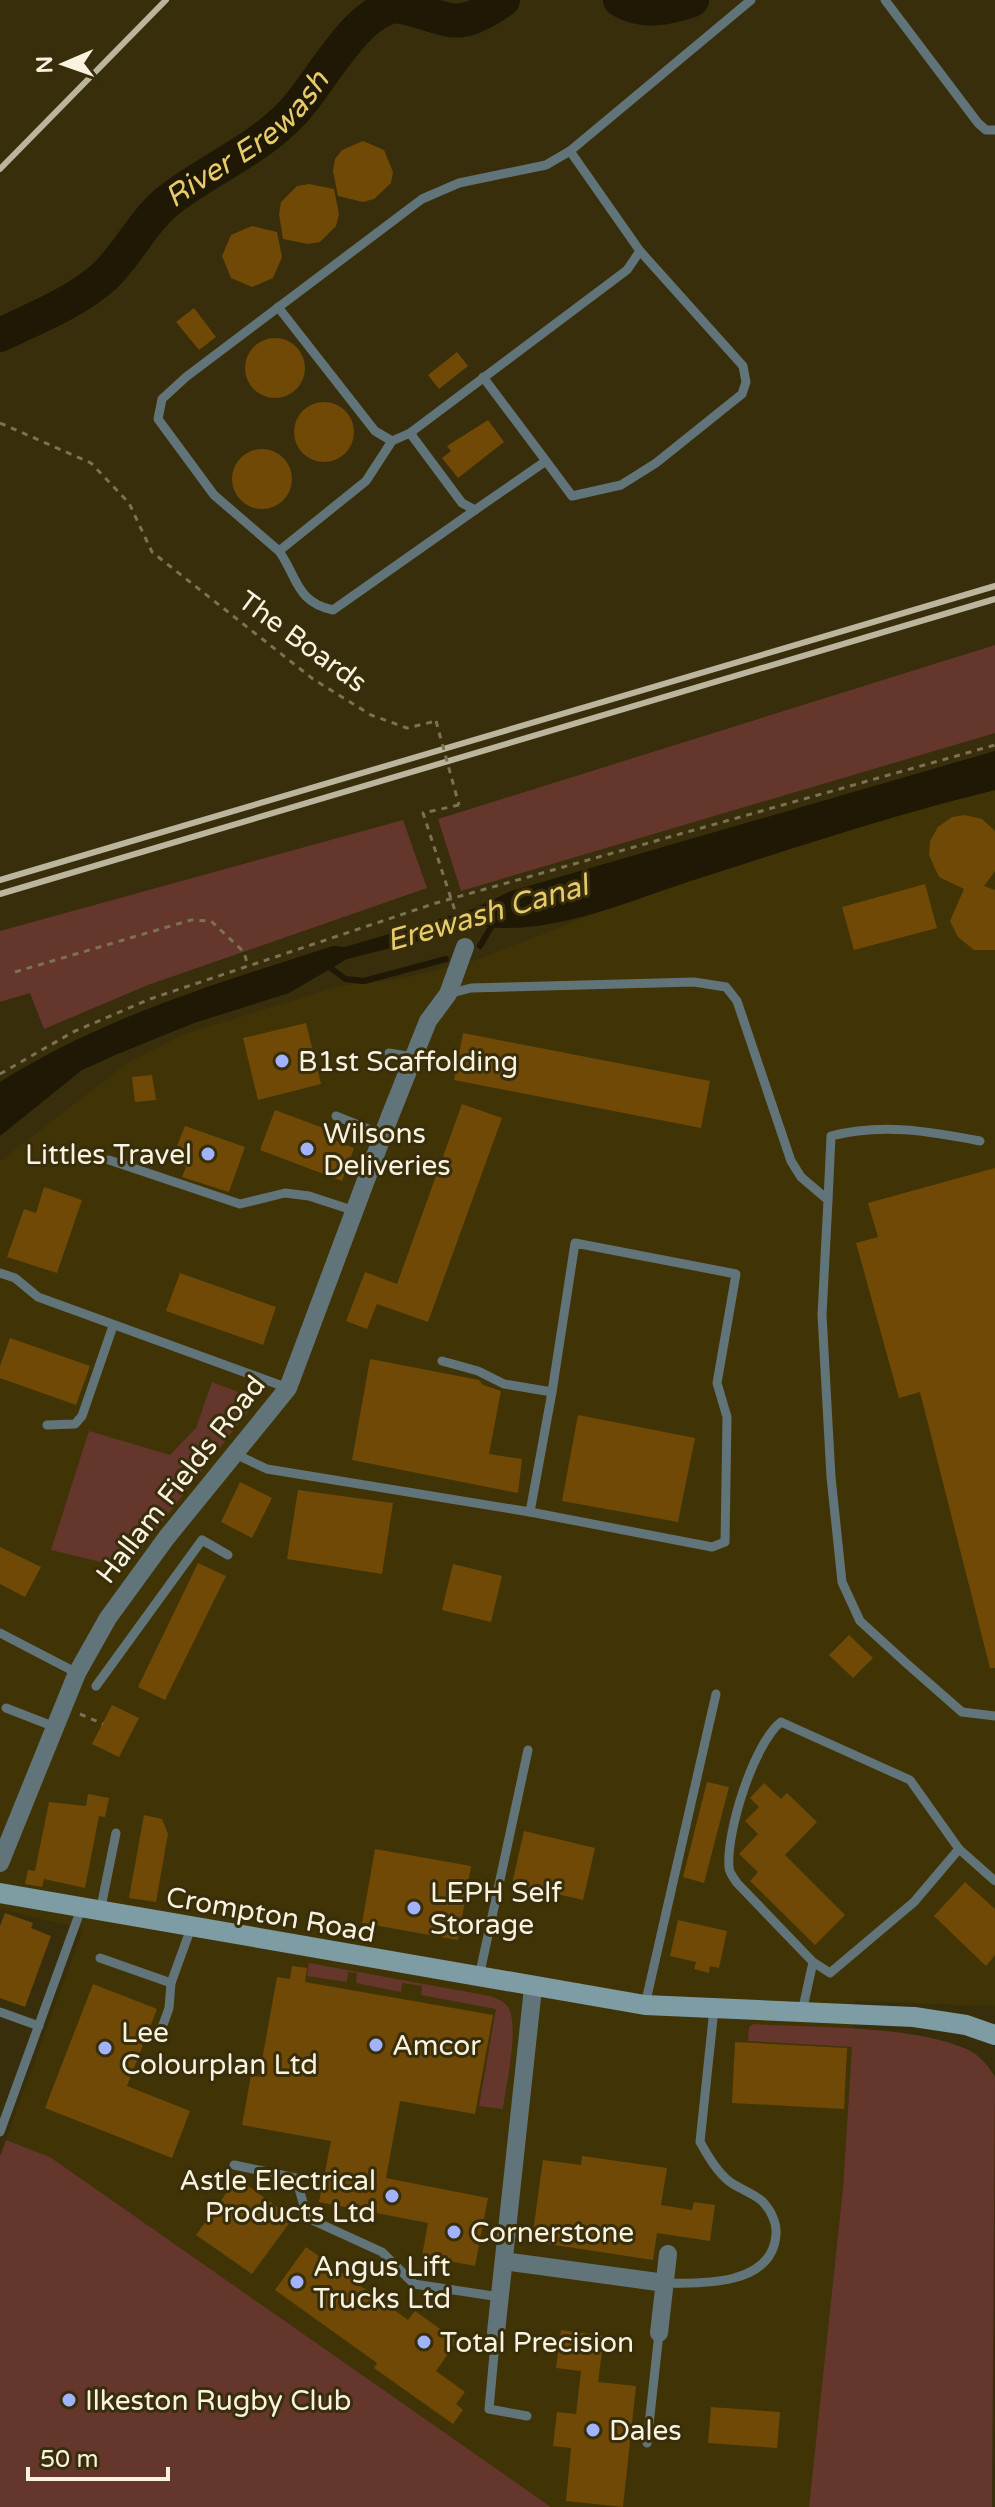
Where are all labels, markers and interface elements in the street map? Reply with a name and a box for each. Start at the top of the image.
north arrow [24,24,104,104]
text: N [32,55,58,74]
water label: River Erewash [158,63,338,216]
street label: The Boards [232,584,373,700]
water label: Erewash Canal [382,866,596,960]
place label: B1st Scaffolding [298,1045,518,1079]
marker: B1st Scaffolding [273,1052,291,1070]
place label: Wilsons Deliveries [323,1117,451,1183]
place label: Littles Travel [25,1138,192,1172]
marker: Wilsons Deliveries [298,1140,316,1158]
marker: Littles Travel [199,1145,217,1163]
street label: Hallam Fields Road [89,1369,273,1590]
place label: LEPH Self Storage [430,1876,562,1942]
street label: Crompton Road [163,1880,378,1950]
marker: LEPH Self Storage [405,1899,423,1917]
place label: Lee Colourplan Ltd [121,2016,318,2082]
place label: Amcor [392,2029,481,2063]
marker: Amcor [367,2036,385,2054]
marker: Lee Colourplan Ltd [96,2039,114,2057]
place label: Astle Electrical Products Ltd [179,2164,376,2230]
marker: Astle Electrical Products Ltd [383,2187,401,2205]
place label: Cornerstone [470,2216,634,2250]
marker: Cornerstone [445,2223,463,2241]
place label: Angus Lift Trucks Ltd [313,2250,451,2316]
marker: Angus Lift Trucks Ltd [288,2273,306,2291]
place label: Total Precision [440,2326,634,2360]
marker: Total Precision [415,2333,433,2351]
place label: Ilkeston Rugby Club [85,2384,351,2418]
marker: Ilkeston Rugby Club [60,2391,78,2409]
place label: Dales [609,2414,682,2448]
marker: Dales [584,2421,602,2439]
scale bar [28,2431,168,2481]
text: 50 m [40,2445,98,2474]

